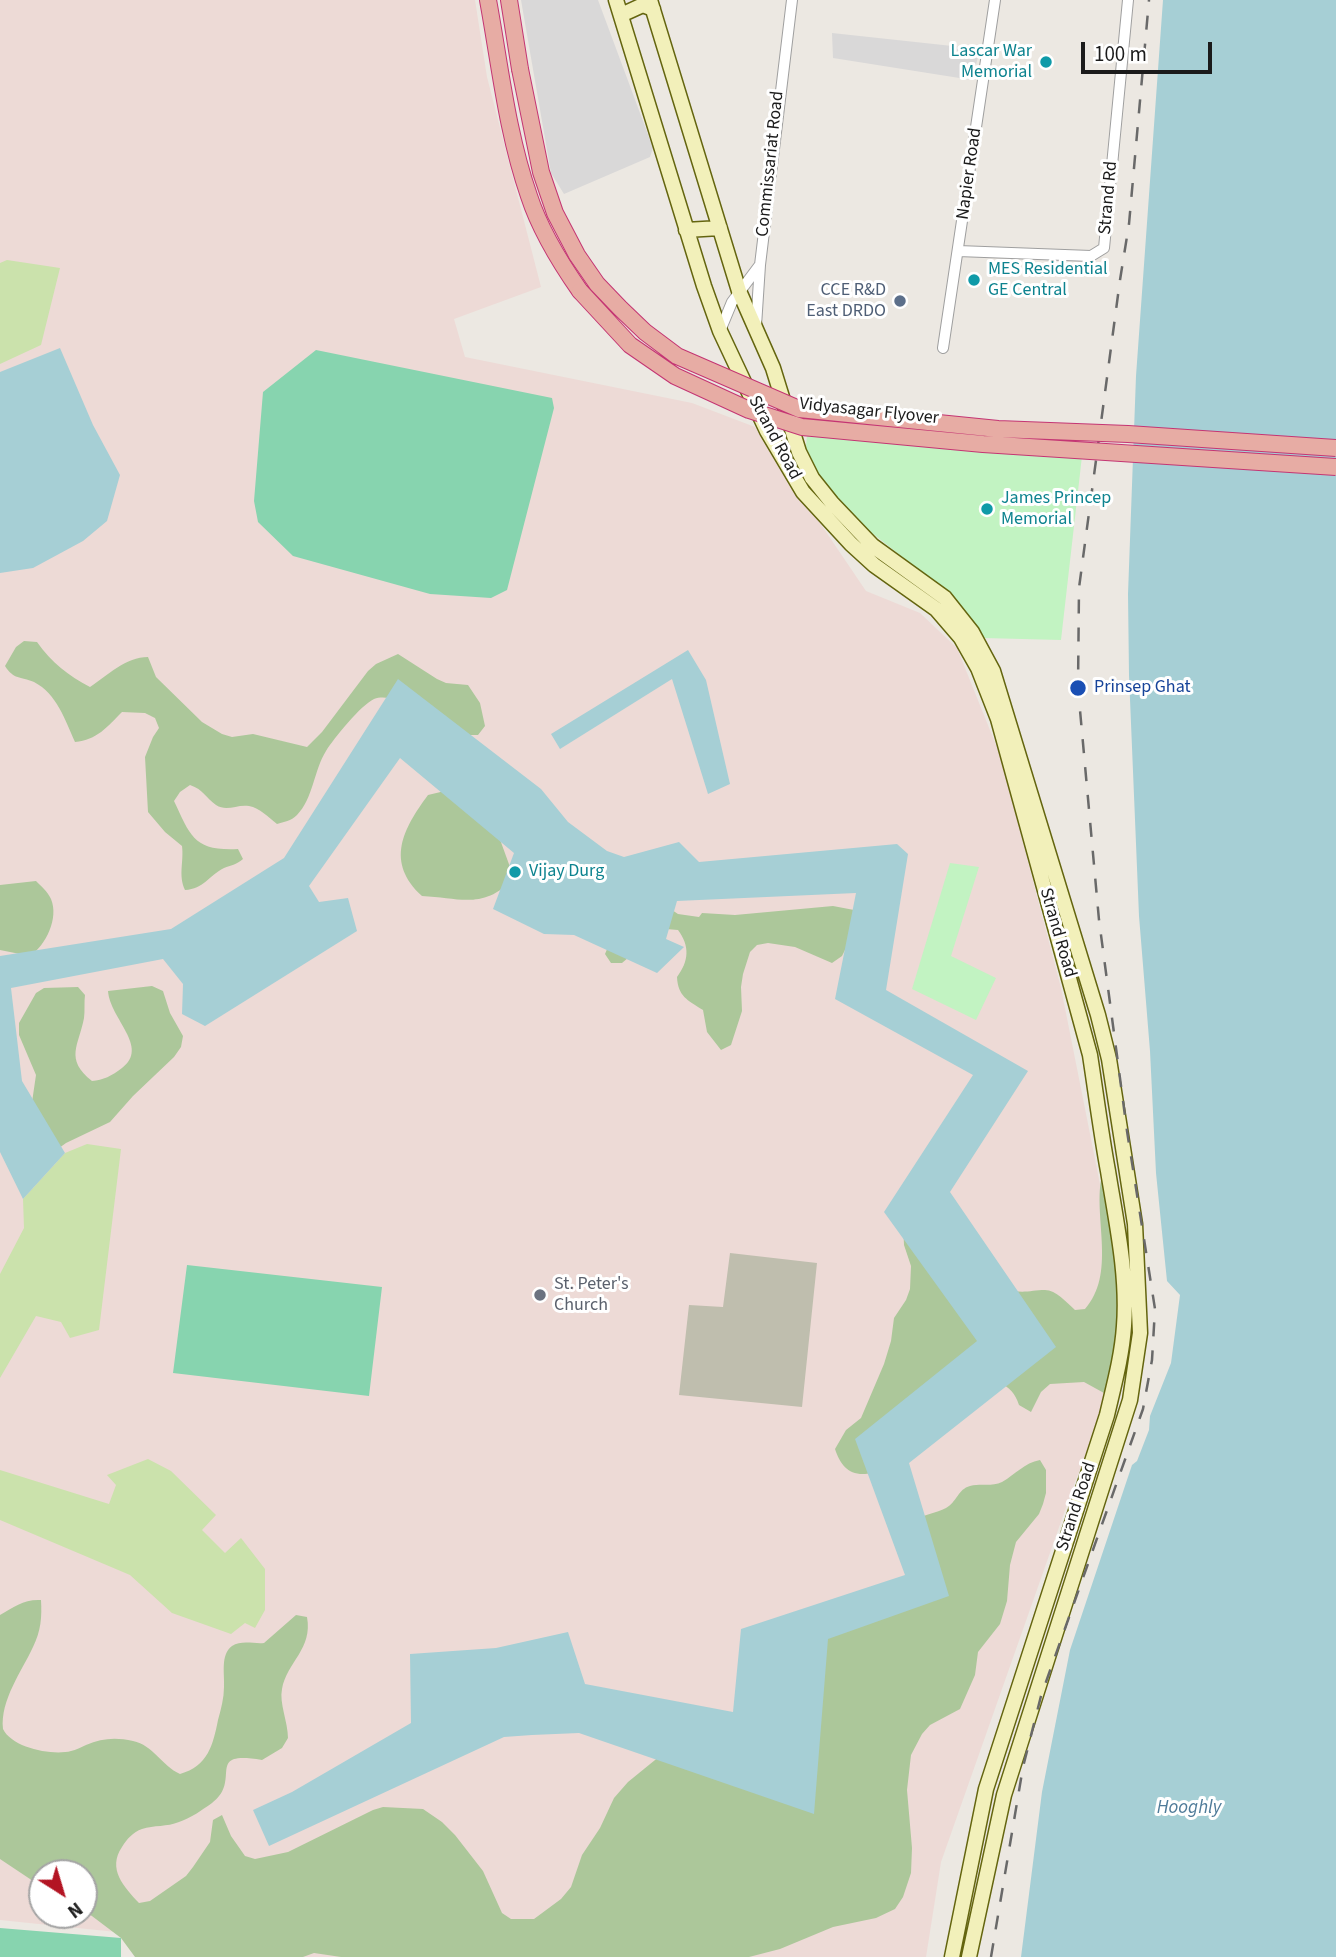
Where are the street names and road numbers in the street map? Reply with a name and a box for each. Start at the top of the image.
street label: Commissariat Road [753,90,789,238]
street label: Napier Road [953,127,987,221]
street label: Strand Rd [1095,160,1123,236]
street label: Strand Road [743,392,805,484]
street label: Vidyasagar Flyover [798,394,940,430]
street label: Strand Road [1034,886,1080,980]
street label: Strand Road [1052,1460,1102,1554]

